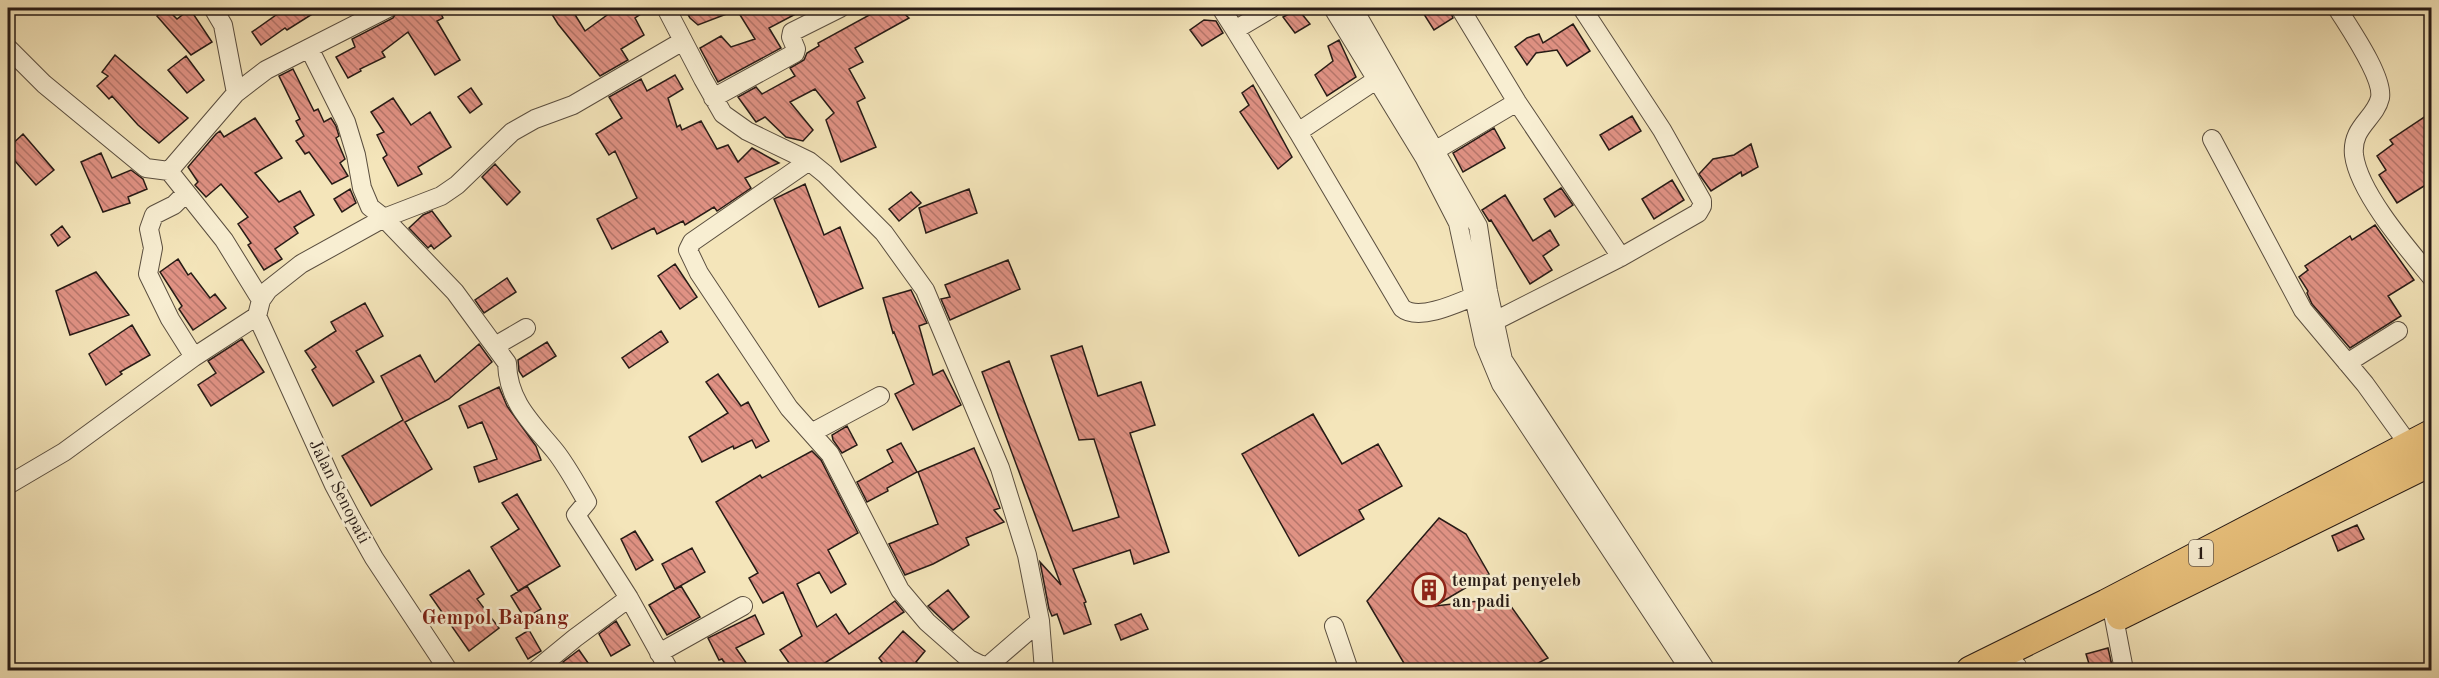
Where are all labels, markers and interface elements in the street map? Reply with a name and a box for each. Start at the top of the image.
street label: Jalan Senopati [305,436,373,547]
road number: 1 [2189,540,2213,566]
building icon: tempat penyeleb an padi [1411,572,1447,608]
place label: tempat penyeleb an padi [1452,572,1581,611]
district label: Gempol Bapang [421,608,569,629]

